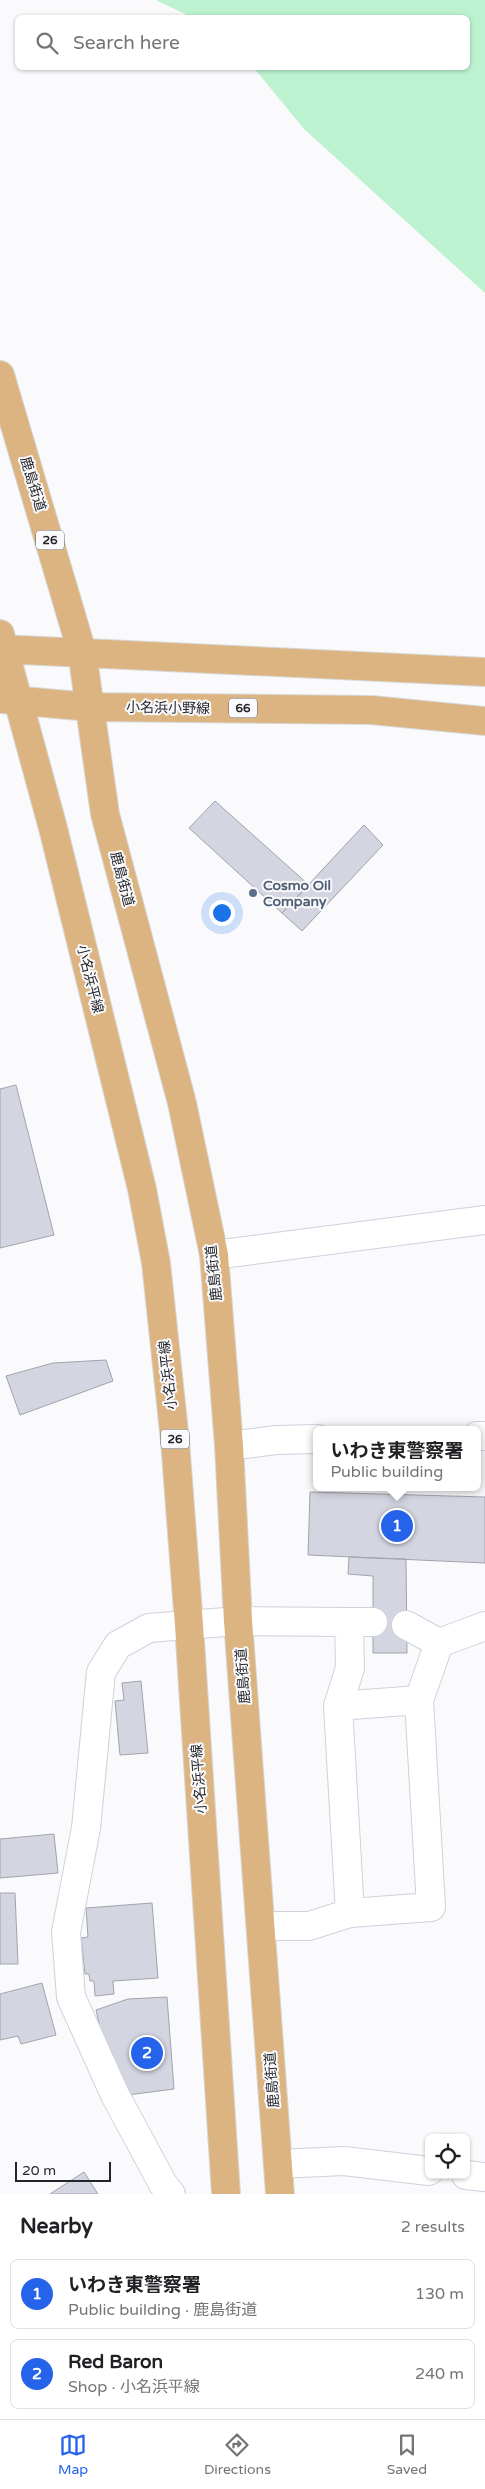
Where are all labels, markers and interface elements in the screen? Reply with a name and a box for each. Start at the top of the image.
search box [15,15,470,70]
icon: search [33,29,61,57]
text: Search here [73,32,180,54]
street label: 鹿島街道 [17,455,49,513]
road number: 26 [36,530,64,550]
road number: 66 [229,698,257,718]
street label: 小名浜小野線 [126,699,210,717]
street label: 鹿島街道 [107,850,137,908]
place label: Cosmo Oil Company [263,877,331,910]
marker: Cosmo Oil Company [247,887,259,899]
your location [209,900,235,926]
street label: 小名浜平線 [73,943,107,1015]
street label: 鹿島街道 [203,1244,225,1302]
street label: 小名浜平線 [156,1339,180,1411]
popup [313,1426,481,1491]
road number: 26 [161,1430,189,1448]
text: いわき東警察署 [330,1440,464,1462]
text: Public building [330,1462,443,1482]
pin: 1 [381,1507,413,1545]
street label: 鹿島街道 [233,1647,253,1705]
street label: 小名浜平線 [188,1743,210,1815]
pin: 2 [131,2034,163,2072]
street label: 鹿島街道 [262,2051,282,2109]
map controls [425,2134,470,2179]
button: locate [425,2134,470,2179]
scale bar [15,2159,111,2182]
text: 20 m [22,2162,56,2179]
text: Nearby [20,2214,93,2239]
text: 2 results [401,2217,465,2237]
text: いわき東警察署 [68,2274,201,2296]
text: 1 [32,2284,42,2304]
text: 130 m [415,2284,464,2304]
text: Public building · 鹿島街道 [68,2300,257,2320]
text: Red Baron [68,2351,163,2373]
text: 2 [32,2364,42,2384]
text: 240 m [415,2364,464,2384]
text: Shop · 小名浜平線 [68,2377,200,2397]
tab: Map [58,2431,88,2478]
tab: Directions [204,2431,271,2478]
tab: Saved [387,2431,427,2478]

